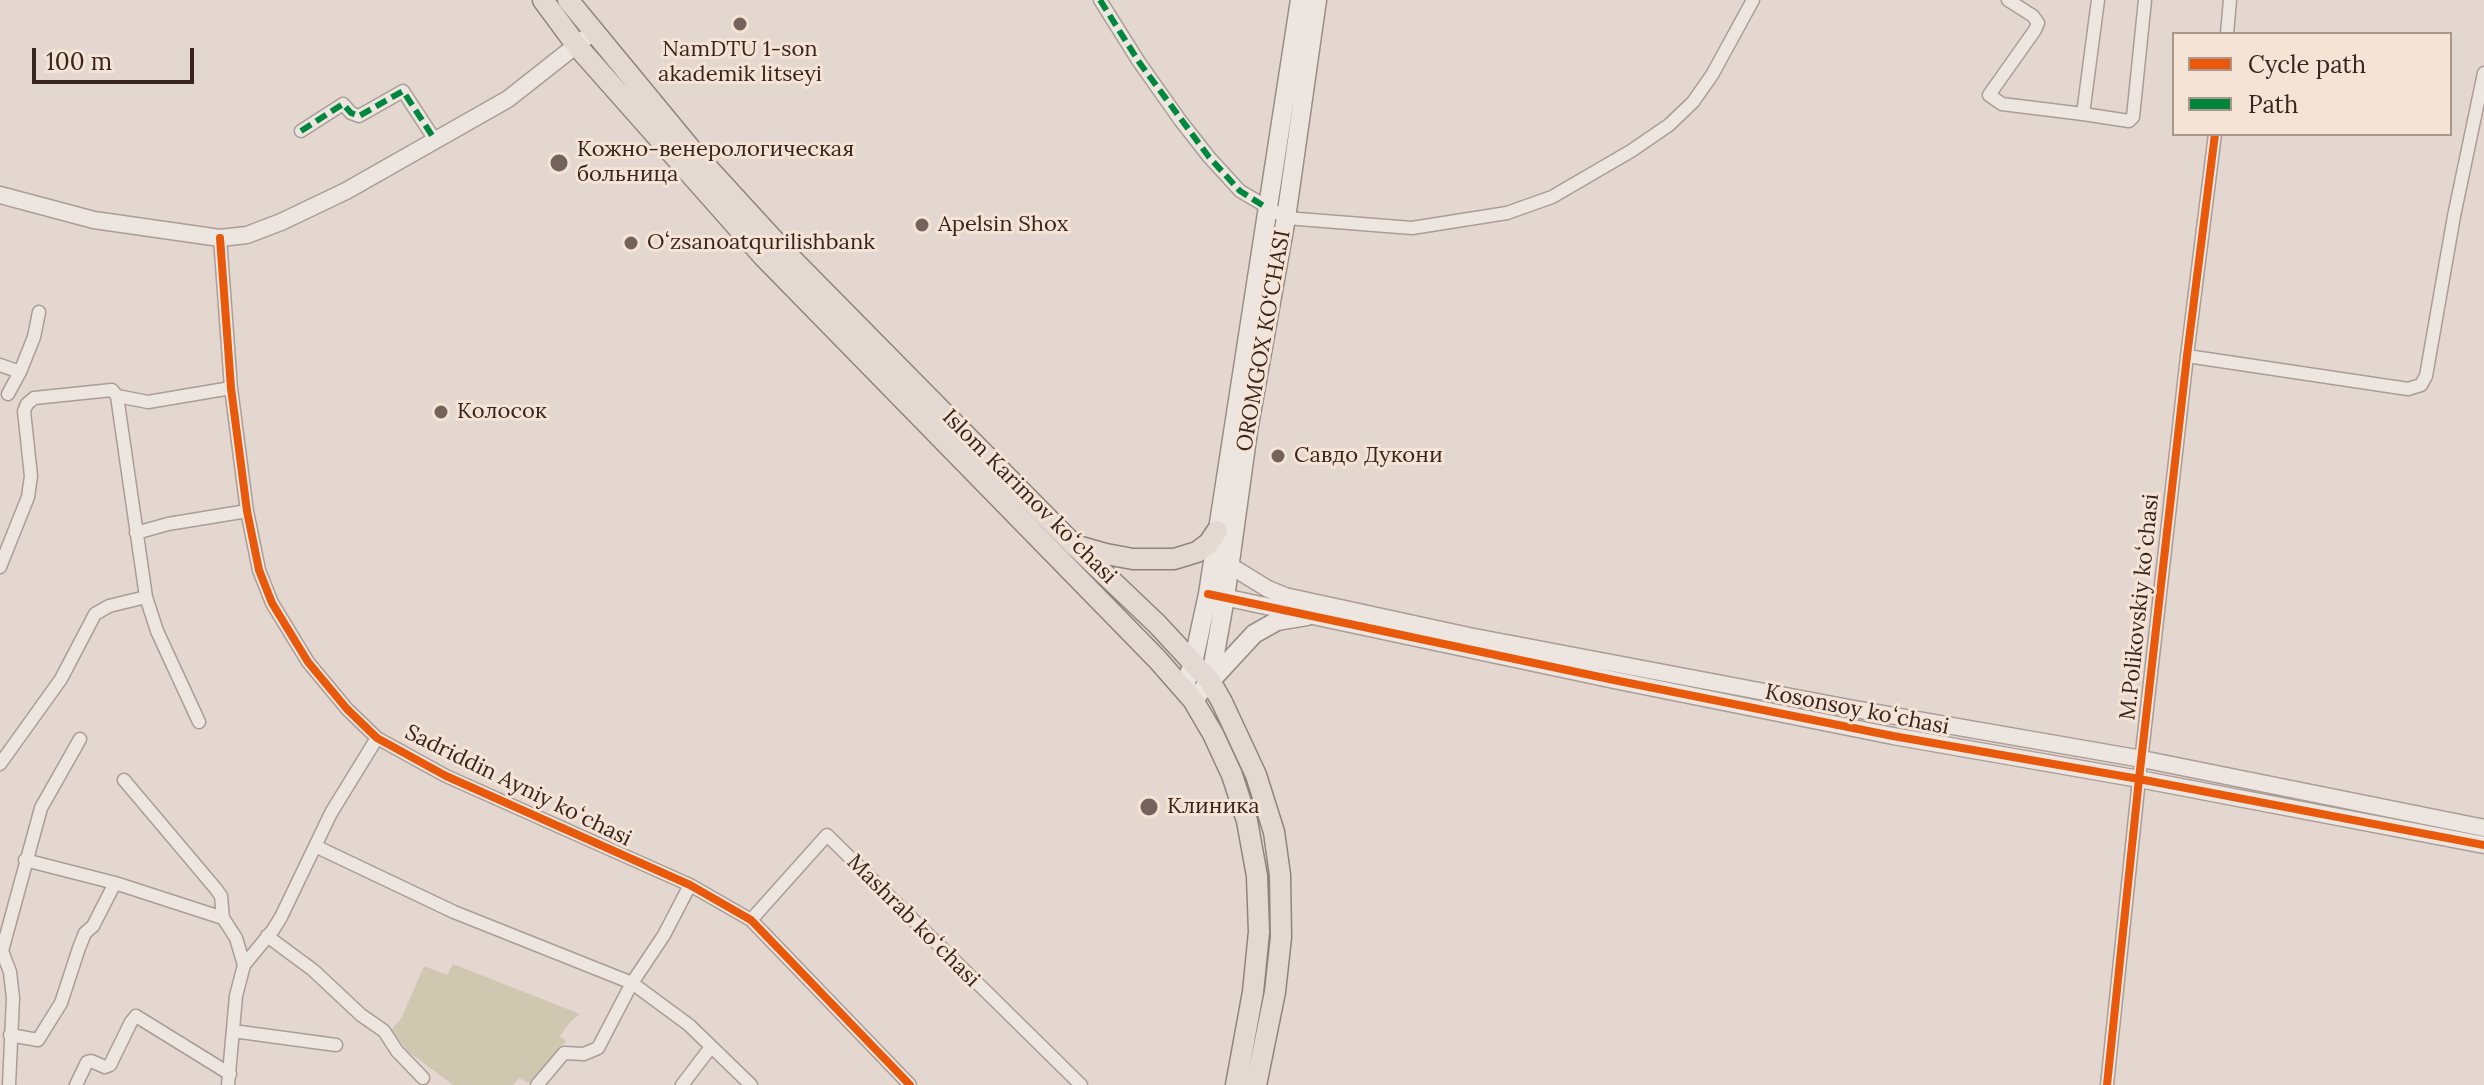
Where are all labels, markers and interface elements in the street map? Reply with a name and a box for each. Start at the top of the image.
marker: NamDTU 1-son akademik litseyi [731,15,749,33]
scale bar [36,32,198,82]
legend [2172,32,2452,136]
place label: NamDTU 1-son akademik litseyi [658,37,822,88]
text: 100 m [46,46,112,77]
text: Cycle path [2248,49,2366,80]
text: Path [2248,89,2298,120]
place label: Кожно-венерологическая больница [577,137,854,188]
marker: Кожно-венерологическая больница [548,152,570,174]
place label: Apelsin Shox [938,212,1068,238]
marker: Apelsin Shox [913,216,931,234]
street label: OROMGOX KO‘CHASI [1232,228,1296,454]
place label: Oʻzsanoatqurilishbank [647,230,875,256]
marker: Oʻzsanoatqurilishbank [622,234,640,252]
place label: Колосок [457,399,547,425]
marker: Колосок [432,403,450,421]
street label: Islom Karimov koʻchasi [936,404,1122,590]
place label: Савдо Дукони [1294,443,1443,469]
marker: Савдо Дукони [1269,447,1287,465]
street label: M.Polikovskiy koʻchasi [2115,493,2165,721]
street label: Kosonsoy koʻchasi [1763,679,1951,741]
street label: Sadriddin Ayniy koʻchasi [400,720,636,852]
place label: Клиника [1167,794,1259,820]
marker: Клиника [1138,796,1160,818]
street label: Mashrab koʻchasi [841,849,985,993]

